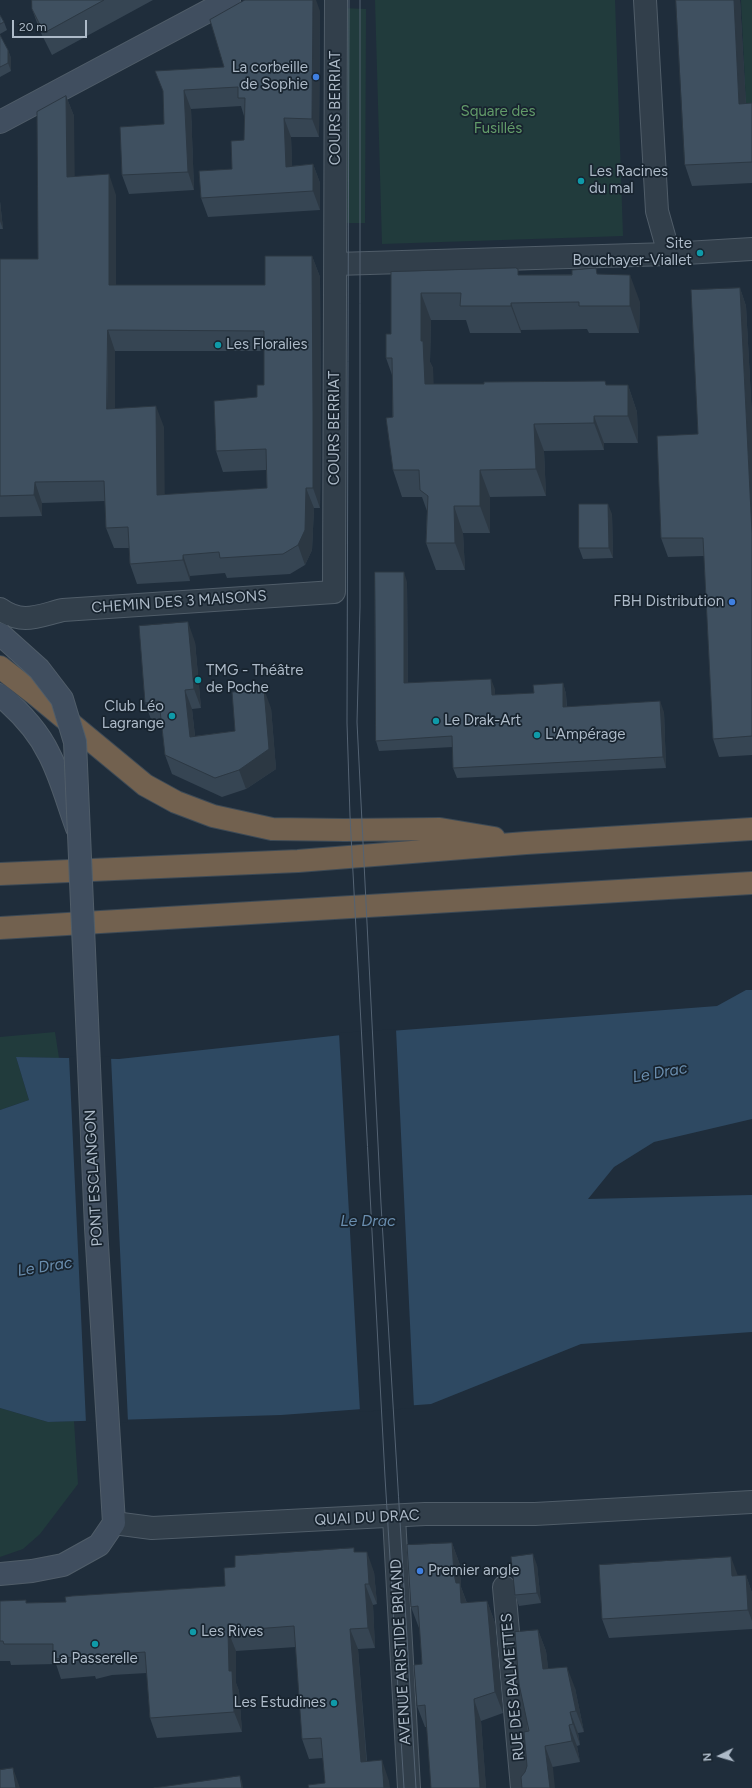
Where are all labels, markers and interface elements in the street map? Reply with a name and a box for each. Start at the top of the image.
scale bar [14,12,89,38]
text: 20 m [19,20,47,34]
street label: COURS BERRIAT [327,51,345,165]
place label: La corbeille de Sophie [232,59,308,94]
marker: La corbeille de Sophie [311,72,321,82]
park label: Square des Fusillés [461,103,535,138]
place label: Les Racines du mal [589,163,668,198]
marker: Les Racines du mal [576,176,586,186]
place label: Site Bouchayer-Viallet [573,235,692,270]
marker: Site Bouchayer-Viallet [695,248,705,258]
place label: Les Floralies [226,336,308,354]
marker: Les Floralies [213,340,223,350]
street label: COURS BERRIAT [326,371,344,485]
street label: CHEMIN DES 3 MAISONS [91,587,267,617]
place label: FBH Distribution [613,593,724,611]
marker: FBH Distribution [727,597,737,607]
place label: TMG - Théâtre de Poche [206,662,303,697]
marker: TMG - Théâtre de Poche [193,675,203,685]
place label: Club Léo Lagrange [102,698,164,733]
marker: Club Léo Lagrange [167,711,177,721]
place label: Le Drak-Art [444,712,521,730]
marker: Le Drak-Art [431,716,441,726]
place label: L'Ampérage [545,726,626,744]
marker: L'Ampérage [532,730,542,740]
water label: Le Drac [631,1059,689,1087]
street label: PONT ESCLANGON [81,1109,107,1247]
water label: Le Drac [340,1211,396,1231]
water label: Le Drac [16,1253,74,1281]
street label: QUAI DU DRAC [314,1506,420,1530]
street label: AVENUE ARISTIDE BRIAND [387,1558,415,1746]
place label: Premier angle [428,1562,519,1580]
marker: Premier angle [415,1566,425,1576]
street label: RUE DES BALMETTES [498,1612,528,1762]
place label: Les Rives [201,1623,263,1641]
marker: Les Rives [188,1627,198,1637]
marker: La Passerelle [90,1639,100,1649]
place label: La Passerelle [52,1650,138,1668]
place label: Les Estudines [234,1694,326,1712]
marker: Les Estudines [329,1698,339,1708]
north arrow [700,1736,740,1776]
text: N [701,1752,714,1762]

